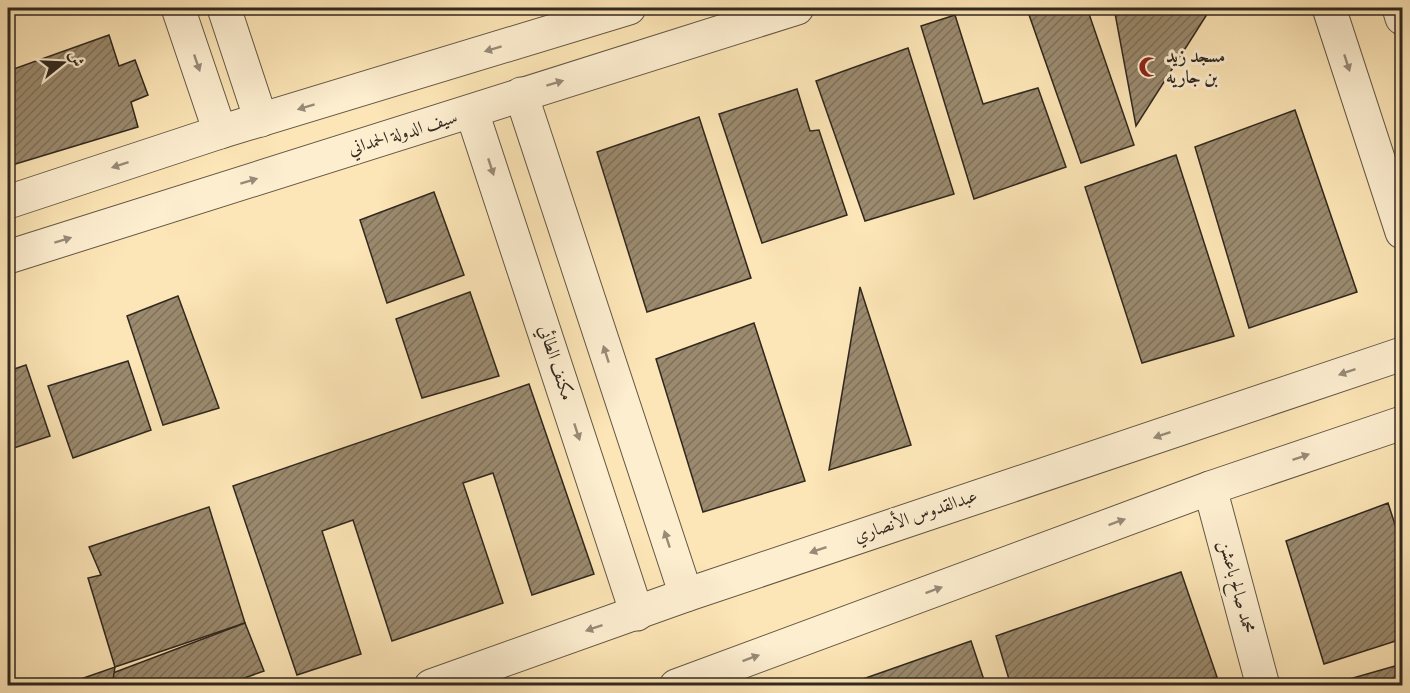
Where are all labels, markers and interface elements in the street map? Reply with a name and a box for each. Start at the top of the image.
north arrow [33,33,93,93]
one-way arrow [484,45,502,54]
place label: مسجد زيد بن جاريه [1166,45,1225,91]
text: ش [62,48,88,70]
one-way arrow [193,54,202,72]
one-way arrow [1343,54,1352,72]
mosque icon: مسجد زيد بن جاريه [1137,55,1161,79]
one-way arrow [546,78,564,87]
one-way arrow [297,102,315,112]
street label: سيف الدولة الحمداني [345,105,461,163]
one-way arrow [486,158,496,176]
one-way arrow [111,161,129,170]
one-way arrow [240,176,258,186]
one-way arrow [54,235,72,244]
street label: مكنف الطائي [530,322,579,404]
one-way arrow [601,345,611,363]
one-way arrow [1338,368,1356,378]
one-way arrow [573,423,583,441]
one-way arrow [1153,430,1171,440]
one-way arrow [1292,452,1310,462]
street label: عبدالقدوس الأنصاري [850,482,982,551]
one-way arrow [1108,517,1126,527]
one-way arrow [662,530,672,548]
street label: محمد صالح باعشن [1210,538,1260,637]
one-way arrow [809,546,827,556]
one-way arrow [925,585,943,595]
one-way arrow [585,624,603,634]
one-way arrow [742,653,760,662]

